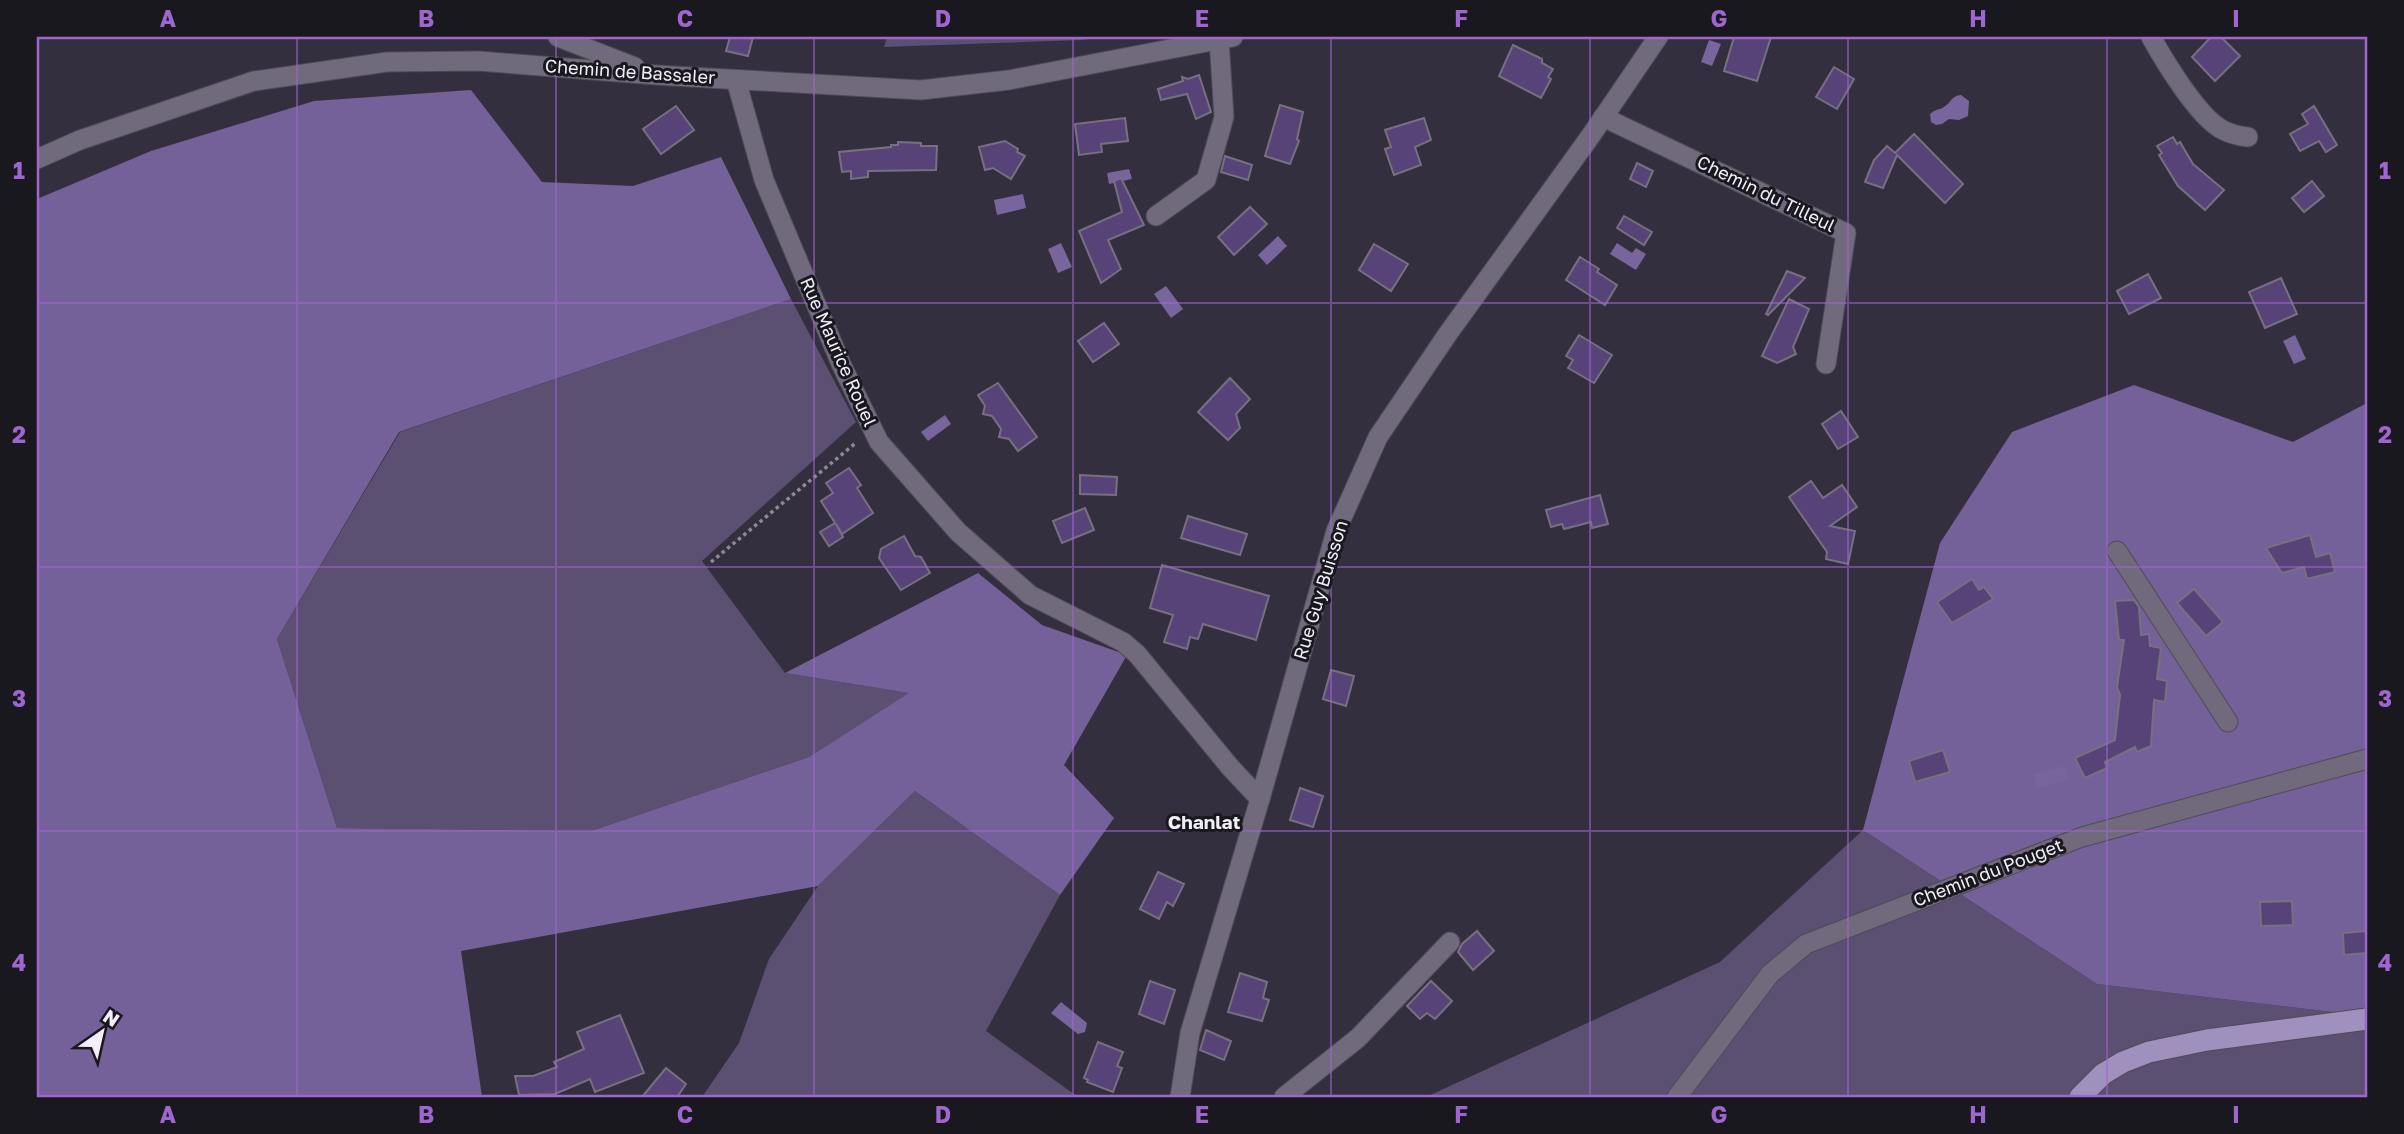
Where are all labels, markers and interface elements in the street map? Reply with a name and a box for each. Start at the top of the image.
text: A [160,4,177,32]
text: B [418,4,434,32]
text: C [677,4,693,32]
text: D [935,4,951,32]
text: E [1195,4,1209,32]
text: F [1454,4,1468,32]
text: G [1711,4,1727,32]
text: H [1969,4,1987,32]
text: I [2232,4,2240,32]
street label: Chemin de Bassaler [544,54,716,88]
street label: Chemin du Tilleul [1694,150,1839,236]
text: 1 [13,156,25,184]
text: 1 [2379,156,2391,184]
street label: Rue Maurice Rouel [796,274,882,430]
text: 2 [12,420,26,448]
text: 2 [2378,420,2392,448]
street label: Rue Guy Buisson [1288,517,1352,662]
text: 3 [12,684,26,712]
text: 3 [2378,684,2392,712]
district label: Chanlat [1168,810,1241,833]
street label: Chemin du Pouget [1910,833,2066,911]
text: 4 [12,948,26,976]
text: 4 [2378,948,2392,976]
north arrow [66,998,136,1068]
text: N [99,1004,124,1031]
text: A [160,1100,177,1128]
text: B [418,1100,434,1128]
text: C [677,1100,693,1128]
text: D [935,1100,951,1128]
text: E [1195,1100,1209,1128]
text: F [1454,1100,1468,1128]
text: G [1711,1100,1727,1128]
text: H [1969,1100,1987,1128]
text: I [2232,1100,2240,1128]

